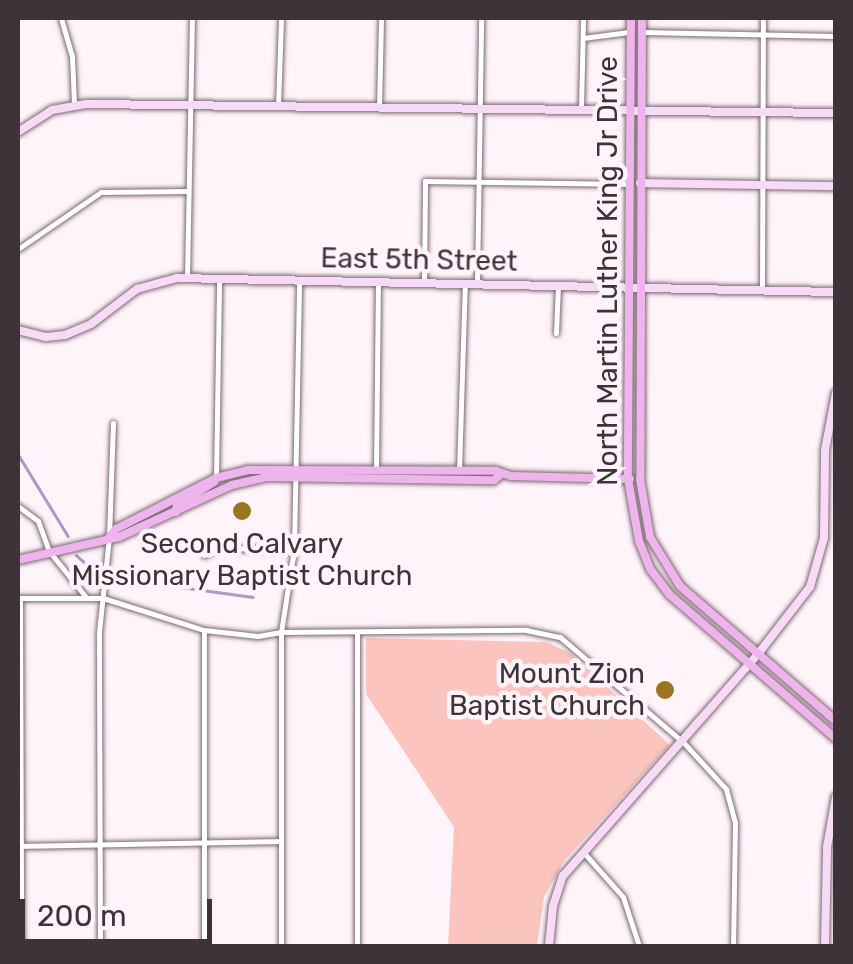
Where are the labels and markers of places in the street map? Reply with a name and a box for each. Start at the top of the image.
marker: Second Calvary Missionary Baptist Church [231,500,253,522]
place label: Second Calvary Missionary Baptist Church [71,527,413,593]
place label: Mount Zion Baptist Church [449,657,645,723]
marker: Mount Zion Baptist Church [654,679,676,701]

